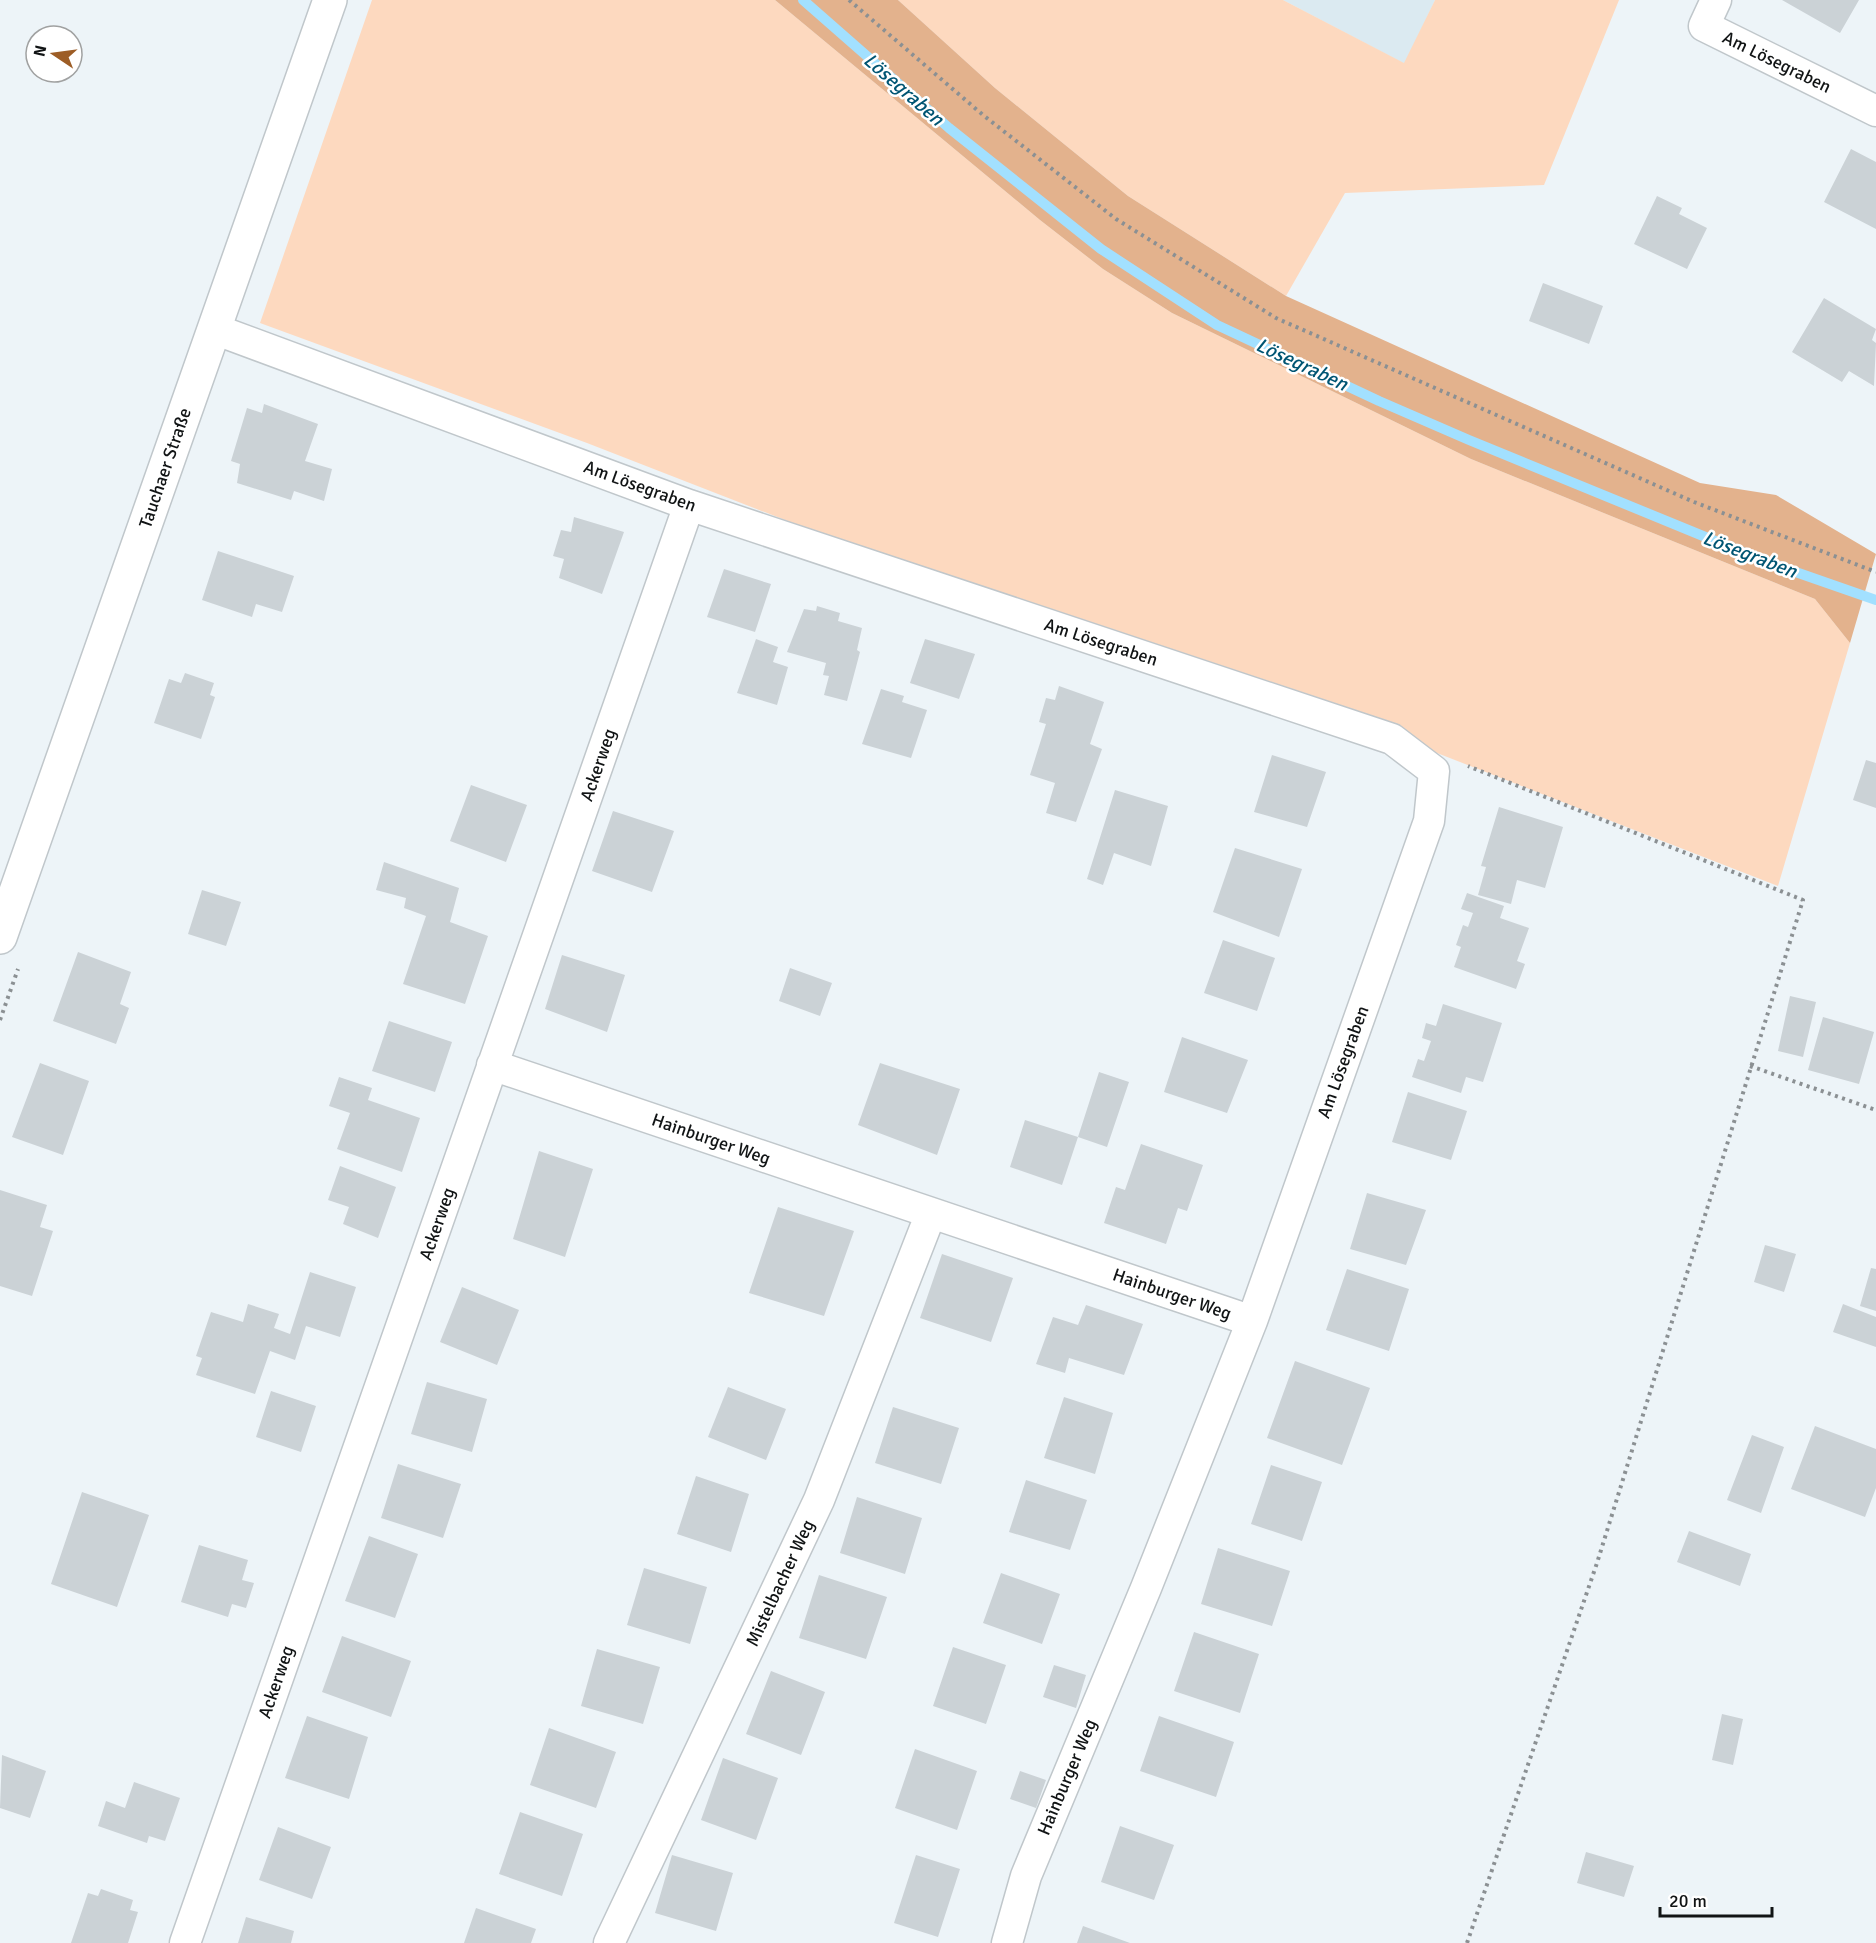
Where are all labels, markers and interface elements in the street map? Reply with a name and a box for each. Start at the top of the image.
north arrow [24,24,84,84]
street label: Am Lösegraben [1719,26,1835,98]
text: N [29,43,51,59]
water label: Lösegraben [858,48,950,132]
water label: Lösegraben [1252,332,1353,397]
street label: Tauchaer Straße [134,405,196,531]
street label: Am Lösegraben [581,455,699,517]
water label: Lösegraben [1699,525,1801,584]
street label: Am Lösegraben [1042,613,1160,671]
street label: Ackerweg [575,726,621,804]
street label: Am Lösegraben [1312,1003,1374,1121]
street label: Hainburger Weg [649,1108,773,1170]
street label: Ackerweg [414,1185,460,1263]
street label: Hainburger Weg [1110,1263,1234,1325]
street label: Mistelbacher Weg [741,1516,819,1650]
street label: Ackerweg [253,1643,299,1721]
street label: Hainburger Weg [1033,1716,1101,1838]
scale bar [1660,1880,1772,1918]
text: 20 m [1669,1890,1707,1912]

